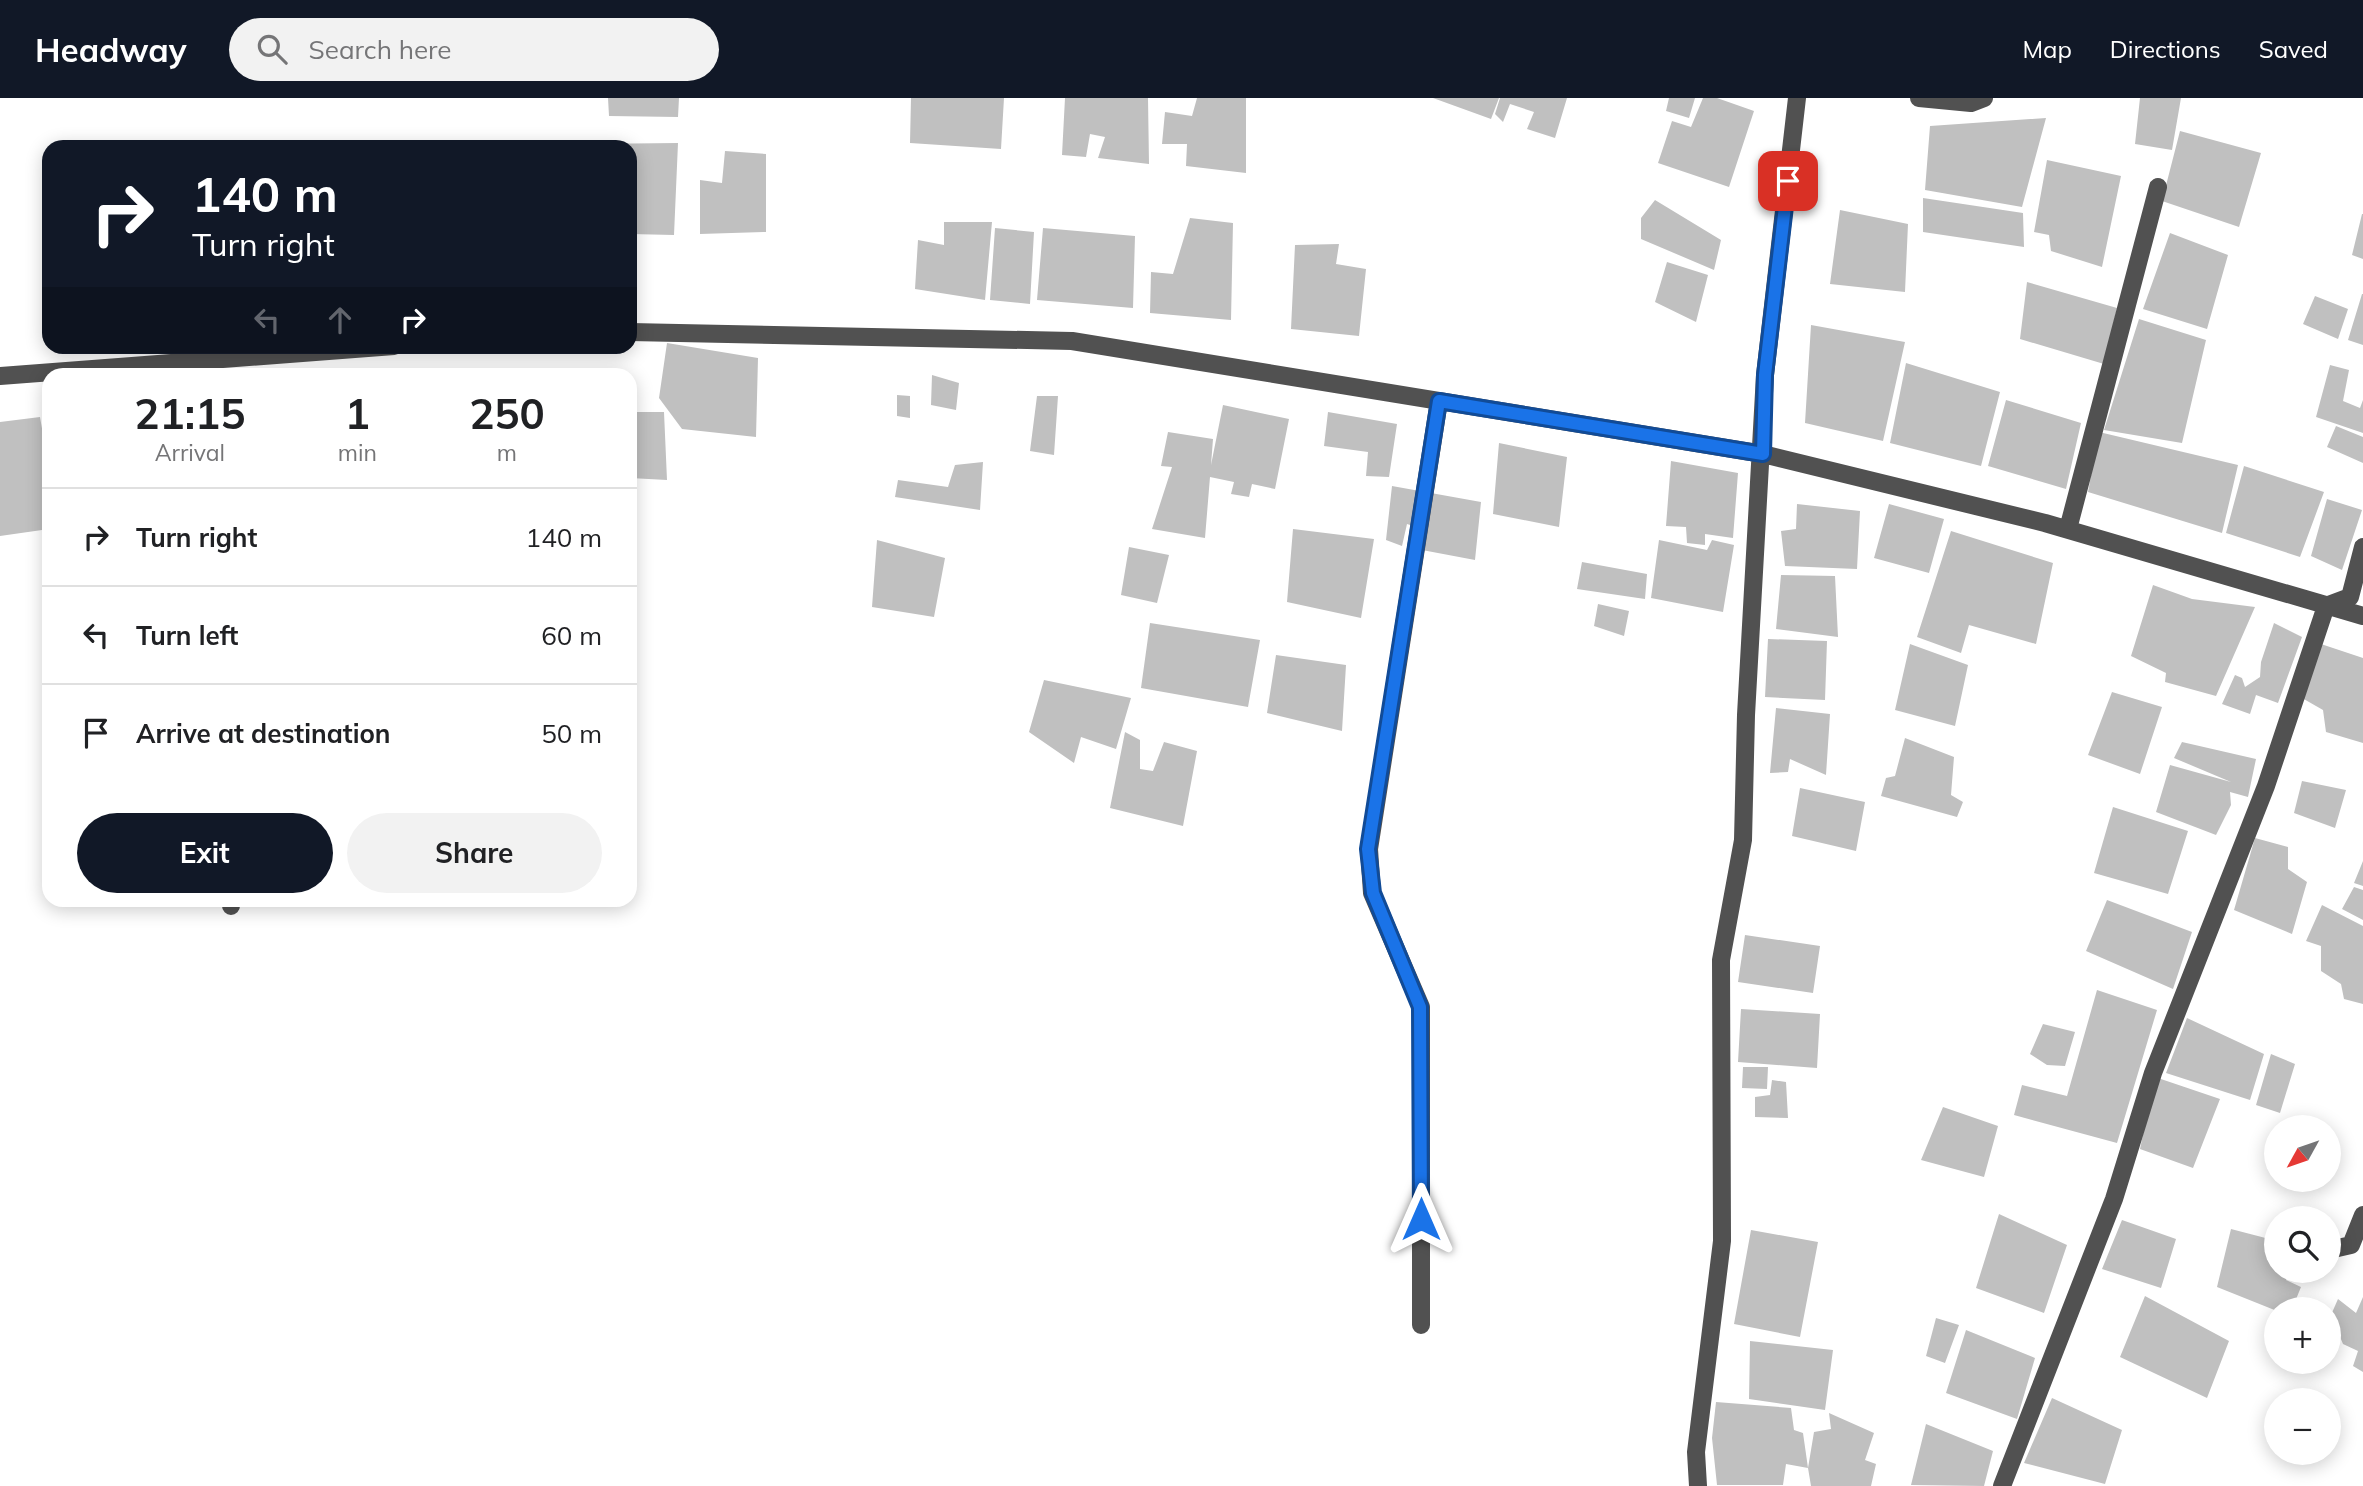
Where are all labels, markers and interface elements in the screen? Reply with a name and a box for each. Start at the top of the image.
search box [229,18,719,81]
text: Headway [35,29,187,70]
icon: search [253,30,291,68]
text: Search here [309,33,451,66]
text: Map [2022,34,2072,64]
text: Directions [2110,34,2221,64]
text: Saved [2259,34,2328,64]
pin [1758,151,1818,211]
icon: arrive [1769,162,1807,200]
text: 140 m [192,163,338,224]
icon: right [77,168,168,259]
text: Turn right [192,224,335,264]
icon: left [248,301,286,339]
icon: ahead [321,301,359,339]
icon: right [394,301,432,339]
text: 21:15 [134,387,245,440]
text: 1 [345,387,370,440]
text: 250 [469,387,545,440]
text: Arrival [155,438,225,467]
text: min [338,438,377,467]
text: m [497,438,517,467]
icon: right [77,518,115,556]
text: Turn right [136,521,257,554]
text: 140 m [526,521,602,554]
icon: left [77,616,115,654]
text: Turn left [136,619,238,652]
text: 60 m [541,619,602,652]
icon: arrive [77,714,115,752]
text: Arrive at destination [136,717,391,750]
text: 50 m [541,717,602,750]
button: Exit [77,813,333,893]
button: Share [347,813,602,893]
north arrow [2264,1115,2342,1192]
map controls [2264,1115,2341,1465]
position arrow [1384,1182,1458,1256]
button: search [2264,1206,2341,1283]
button: + [2264,1297,2341,1374]
button: − [2264,1388,2341,1465]

